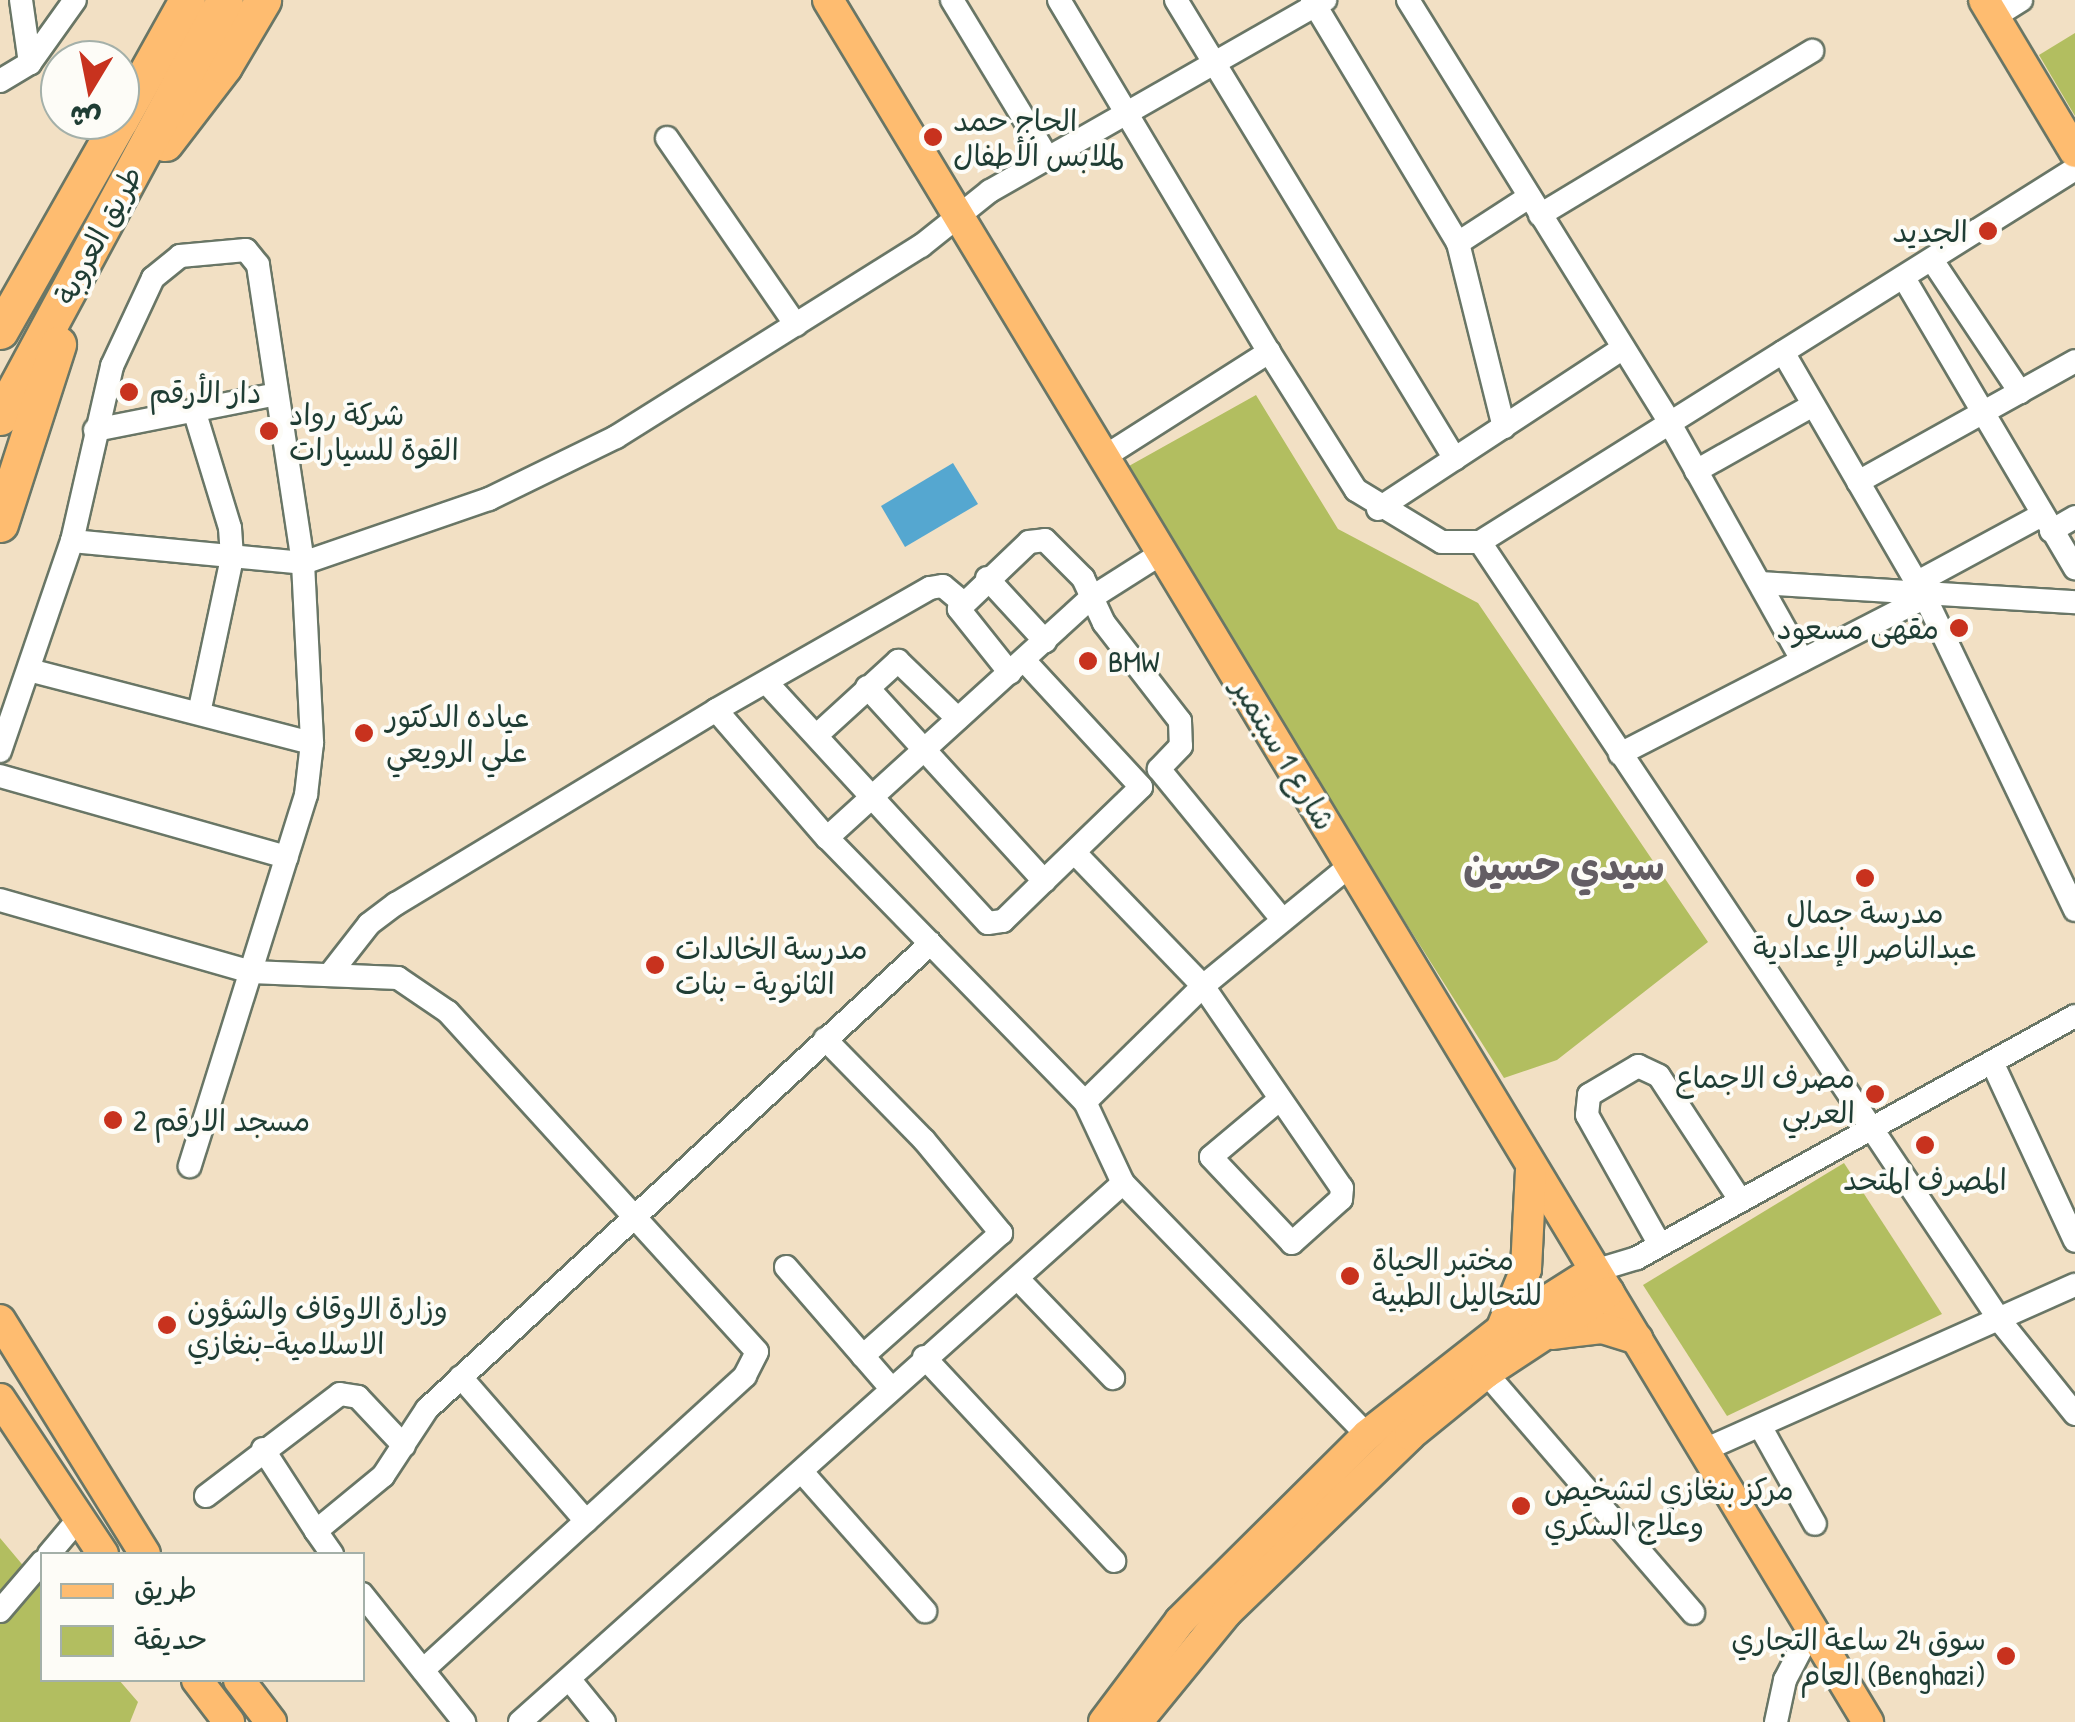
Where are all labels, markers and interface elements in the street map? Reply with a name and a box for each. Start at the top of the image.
north arrow [40,40,140,140]
text: ش [67,96,104,139]
place label: الحاج حمد لملابس الأطفال [953,102,1124,172]
marker: الحاج حمد لملابس الأطفال [922,126,944,148]
street label: طريق العروبة [47,160,149,310]
place label: الجديد [1892,213,1968,249]
marker: الجديد [1977,220,1999,242]
place label: دار الأرقم [149,374,261,410]
marker: دار الأرقم [118,381,140,403]
place label: شركة رواد القوة للسيارات [289,396,459,466]
marker: شركة رواد القوة للسيارات [258,420,280,442]
place label: مقهى مسعود [1777,610,1939,646]
marker: مقهى مسعود [1948,617,1970,639]
place label: BMW [1108,643,1160,679]
marker: BMW [1077,650,1099,672]
street label: شارع 1 سبتمبر [1225,671,1343,837]
place label: عياده الدكتور علي الرويعي [386,698,529,768]
marker: عياده الدكتور علي الرويعي [351,720,377,746]
district label: سيدي حسين [1463,841,1665,889]
marker: مدرسة جمال عبدالناصر الإعدادية [1854,867,1876,889]
place label: مدرسة جمال عبدالناصر الإعدادية [1753,894,1977,964]
place label: مدرسة الخالدات الثانوية - بنات [675,930,868,1000]
marker: مدرسة الخالدات الثانوية - بنات [644,954,666,976]
place label: مصرف الاجماع العربي [1674,1059,1855,1130]
marker: مصرف الاجماع العربي [1864,1083,1886,1105]
place label: مسجد الارقم 2 [133,1102,310,1138]
marker: مسجد الارقم 2 [102,1109,124,1131]
marker: المصرف المتحد [1914,1134,1936,1156]
place label: المصرف المتحد [1843,1161,2007,1197]
place label: مختبر الحياة للتحاليل الطبية [1372,1241,1542,1312]
marker: مختبر الحياة للتحاليل الطبية [1337,1263,1363,1289]
place label: وزارة الاوقاف والشؤون الاسلامية-بنغازي [187,1290,448,1360]
marker: وزارة الاوقاف والشؤون الاسلامية-بنغازي [156,1314,178,1336]
place label: مركز بنغازي لتشخيص وعلاج السكري [1544,1471,1794,1542]
marker: مركز بنغازي لتشخيص وعلاج السكري [1508,1493,1534,1519]
legend [40,1552,365,1682]
text: طريق [134,1568,197,1608]
text: حديقة [134,1618,208,1658]
place label: سوق 24 ساعة التجاري العام (Benghazi) [1731,1621,1986,1692]
marker: سوق 24 ساعة التجاري العام (Benghazi) [1995,1645,2017,1667]

